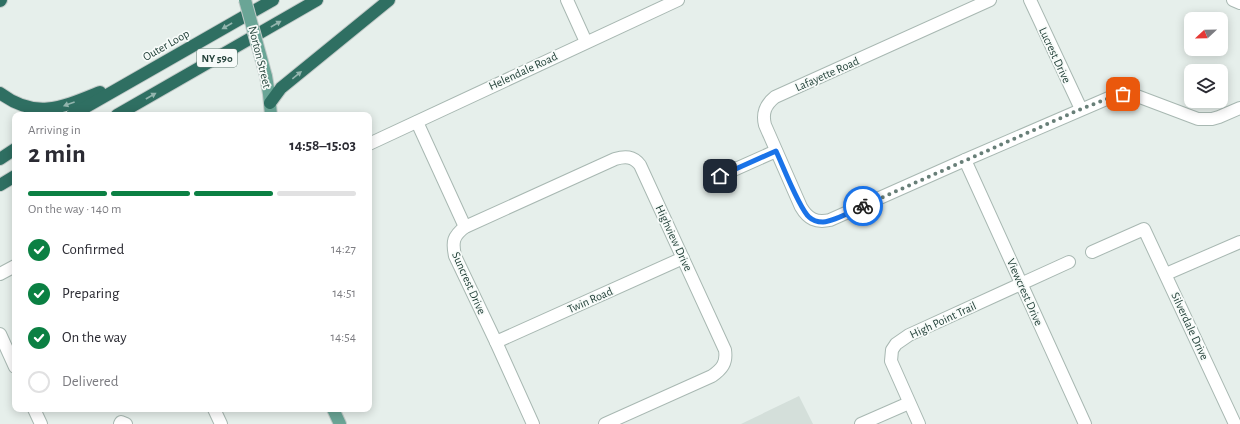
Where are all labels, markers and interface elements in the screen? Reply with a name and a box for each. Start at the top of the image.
north arrow [1184,12,1228,56]
map controls [1184,12,1228,108]
one-way arrow [270,20,282,27]
one-way arrow [222,23,233,30]
street label: Norton Street [247,25,274,89]
street label: Lucrest Drive [1037,25,1073,85]
street label: Outer Loop [141,27,191,63]
road number: NY 590 [197,49,237,67]
street label: Helendale Road [487,50,559,92]
street label: Lafayette Road [793,55,861,94]
button: layers [1184,64,1228,108]
one-way arrow [292,71,302,79]
pin [1106,77,1140,111]
icon: bag [1112,83,1134,105]
one-way arrow [145,92,157,99]
one-way arrow [63,102,75,108]
text: Arriving in [28,124,81,137]
text: 14:58–15:03 [289,138,356,153]
text: 2 min [28,141,86,167]
pin [703,159,737,193]
icon: home [709,165,731,187]
courier [843,186,883,226]
icon: bike [852,195,874,217]
text: On the way · 140 m [28,203,122,216]
street label: Highview Drive [653,203,695,273]
icon: check [28,239,50,261]
text: Confirmed [62,242,124,257]
text: 14:27 [331,243,356,256]
street label: Suncrest Drive [450,250,488,316]
street label: Viewcrest Drive [1005,257,1045,327]
icon: check [28,283,50,305]
street label: Twin Road [566,285,614,315]
text: Preparing [62,286,119,301]
text: 14:51 [332,287,356,300]
street label: Silverdale Drive [1169,290,1211,362]
street label: High Point Trail [908,299,978,341]
icon: check [28,327,50,349]
text: On the way [62,330,127,345]
text: 14:54 [331,331,356,344]
text: Delivered [62,374,119,389]

